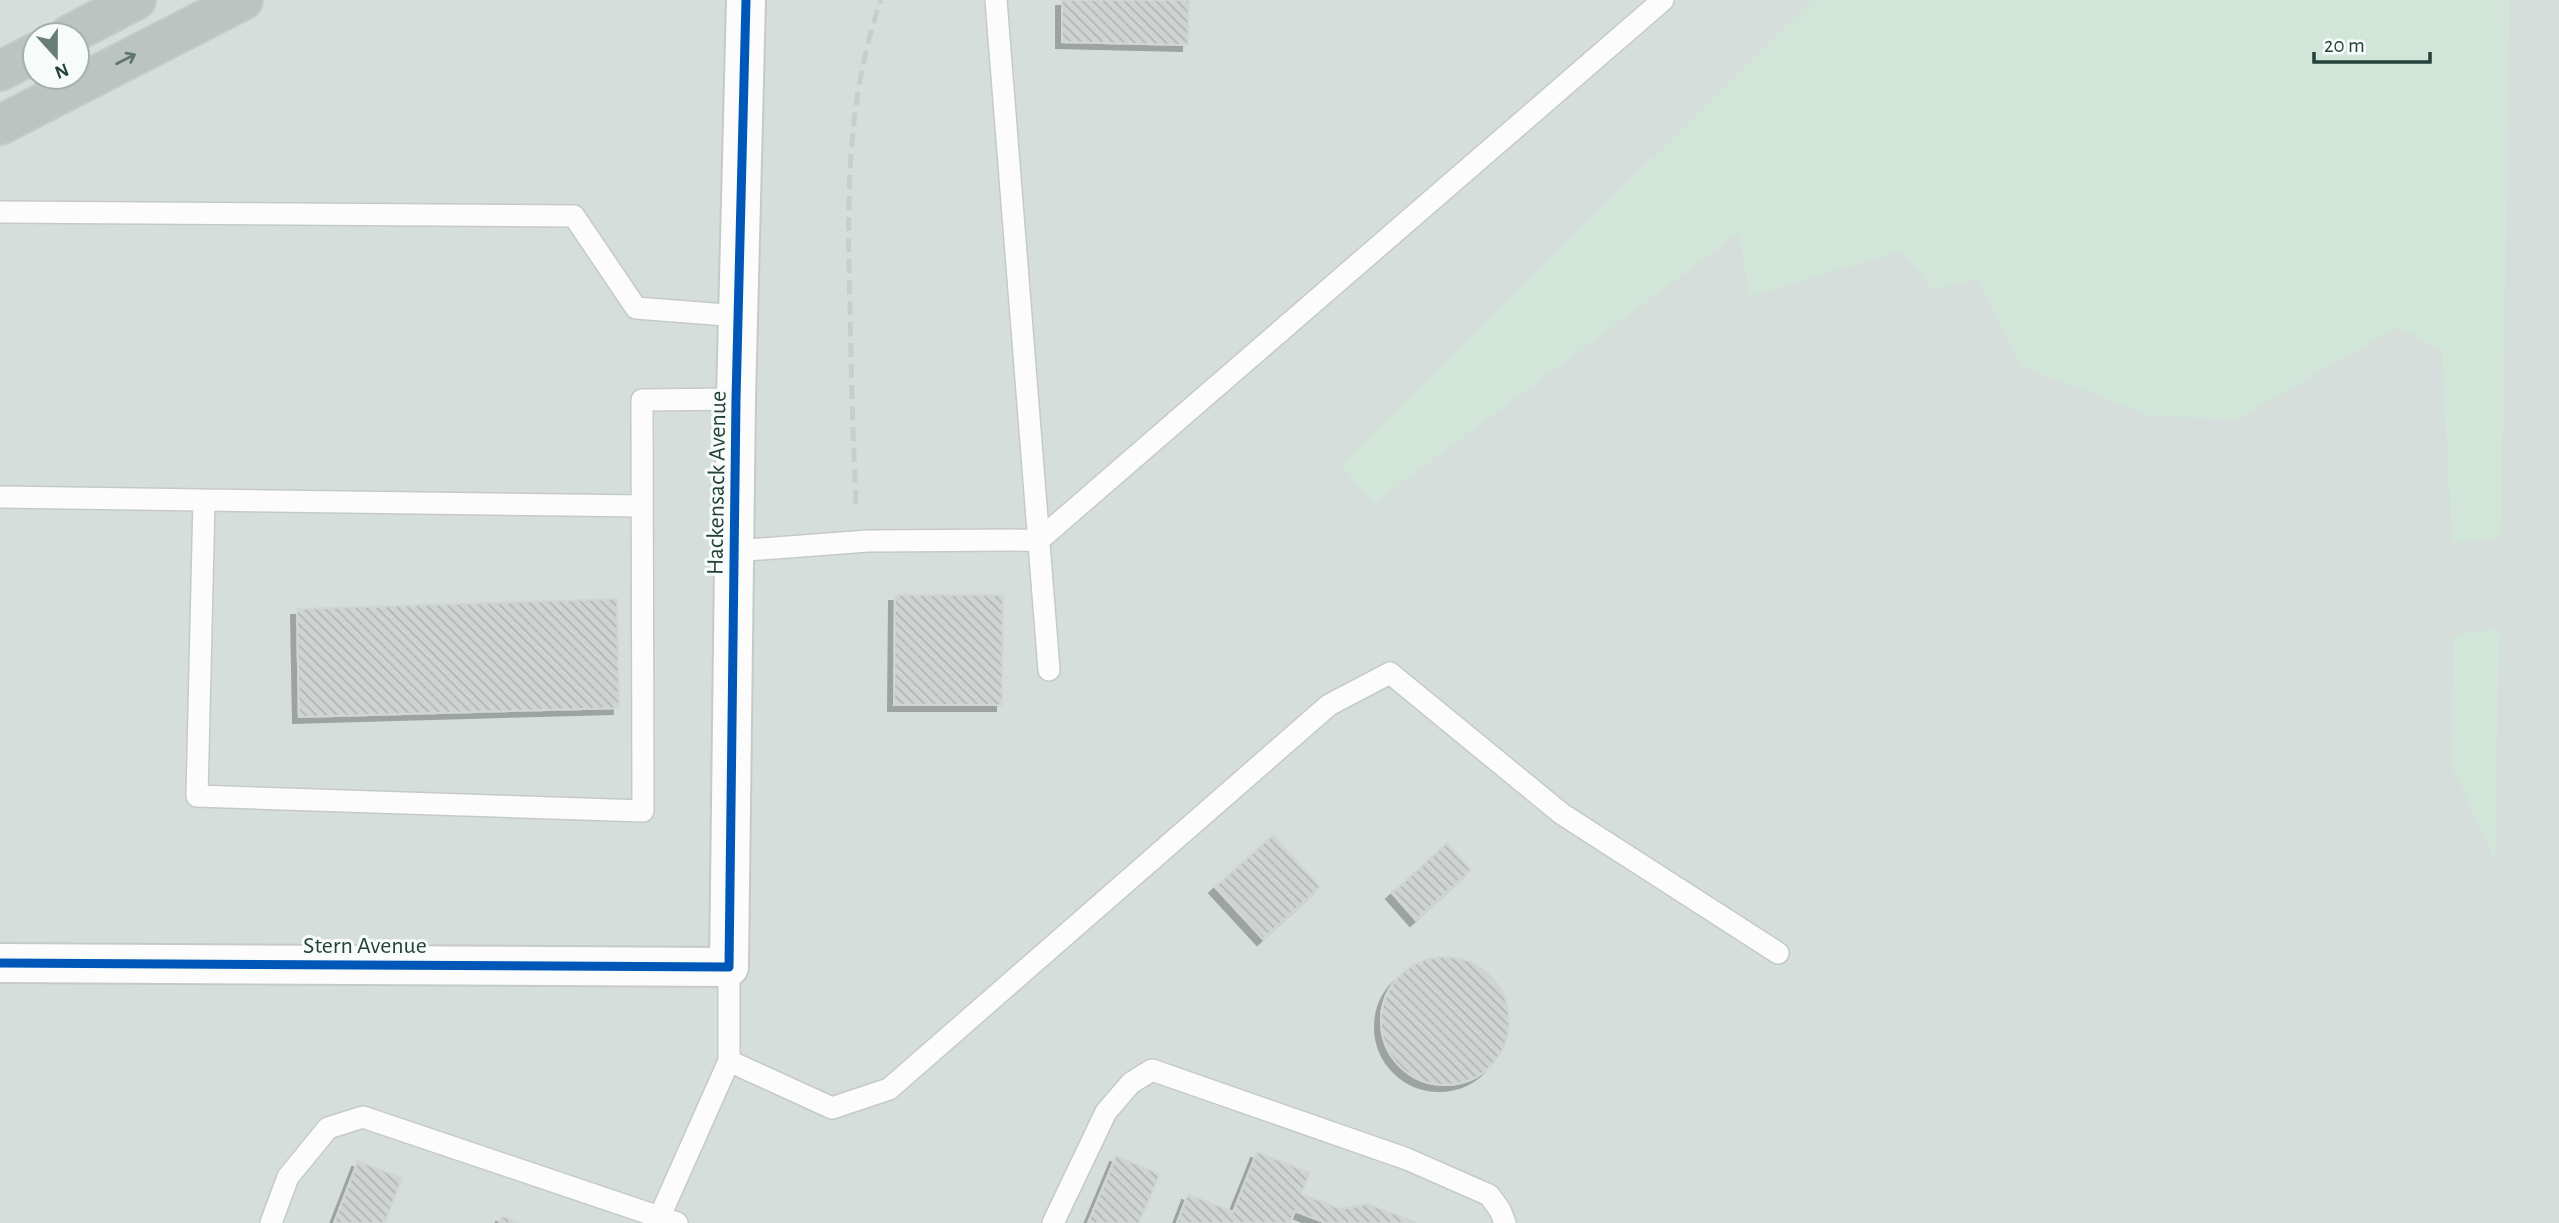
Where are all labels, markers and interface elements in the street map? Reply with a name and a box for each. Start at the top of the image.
north arrow [21,21,91,91]
scale bar [2314,21,2430,65]
text: 20 m [2324,35,2365,56]
one-way arrow [115,52,136,66]
text: N [52,59,71,82]
street label: Hackensack Avenue [703,391,731,575]
street label: Stern Avenue [303,934,427,958]

